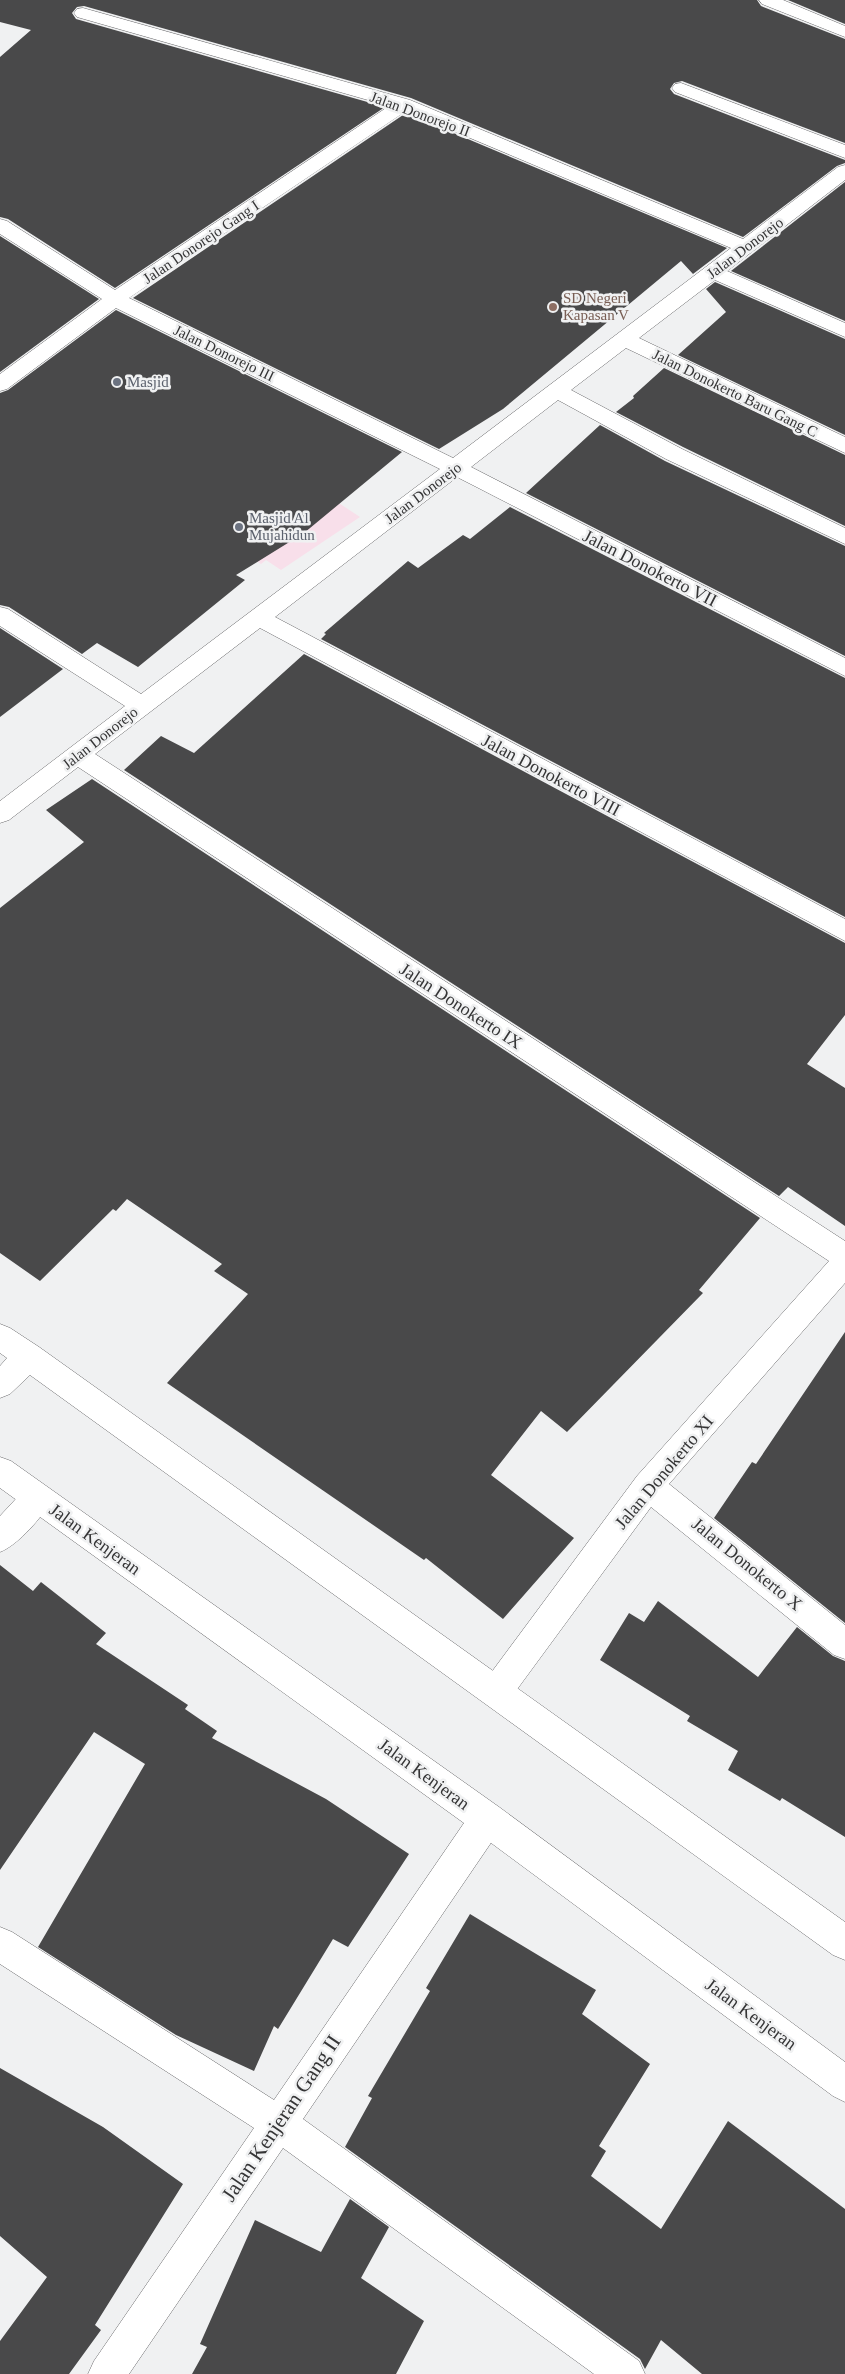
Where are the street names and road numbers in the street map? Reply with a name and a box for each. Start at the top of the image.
street label: Jalan Donorejo II [368,89,472,139]
street label: Jalan Donorejo Gang I [140,197,262,287]
street label: Jalan Donorejo [704,214,786,282]
street label: Jalan Donorejo III [171,322,277,384]
street label: Jalan Donokerto Baru Gang C [650,346,820,440]
street label: Jalan Donorejo [382,459,464,527]
street label: Jalan Donokerto VII [580,526,720,610]
street label: Jalan Donorejo [59,704,141,772]
street label: Jalan Donokerto VIII [478,730,624,820]
street label: Jalan Donokerto IX [396,959,526,1053]
street label: Jalan Donokerto XI [611,1411,717,1533]
street label: Jalan Kenjeran [46,1499,144,1579]
street label: Jalan Donokerto X [688,1513,806,1615]
street label: Jalan Kenjeran [375,1734,473,1814]
street label: Jalan Kenjeran [702,1974,800,2054]
street label: Jalan Kenjeran Gang II [216,2030,346,2206]

